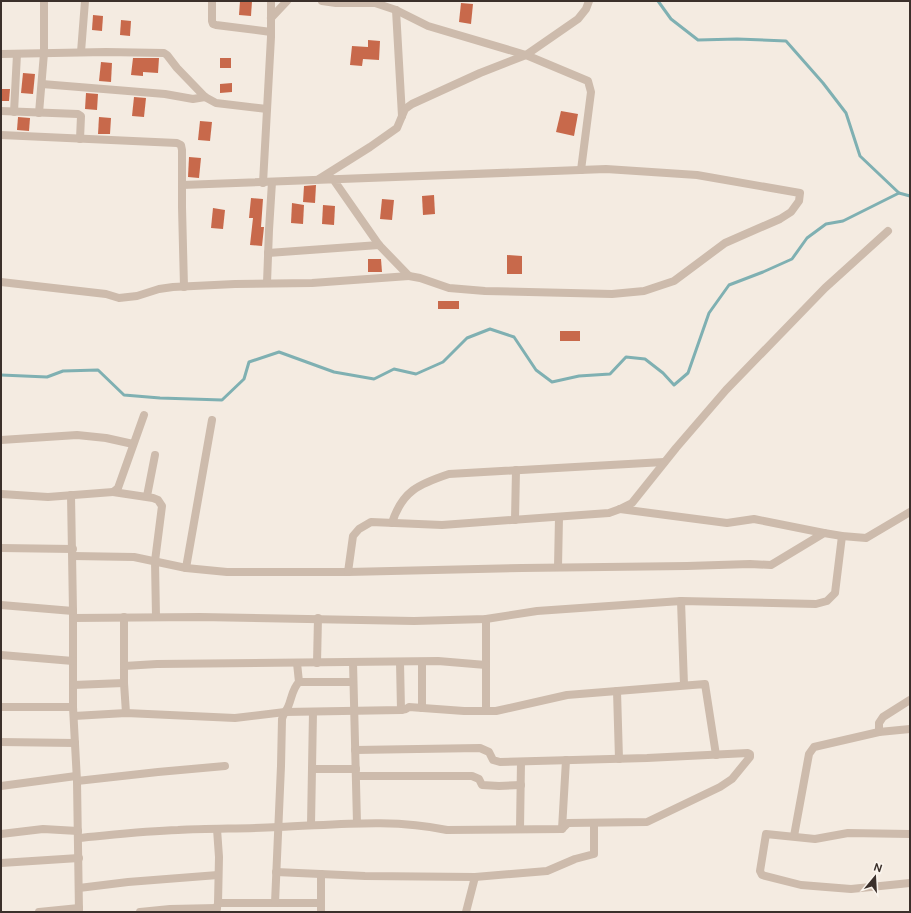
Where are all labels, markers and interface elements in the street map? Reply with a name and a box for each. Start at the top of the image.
north arrow [855,857,895,897]
text: N [872,860,884,875]

